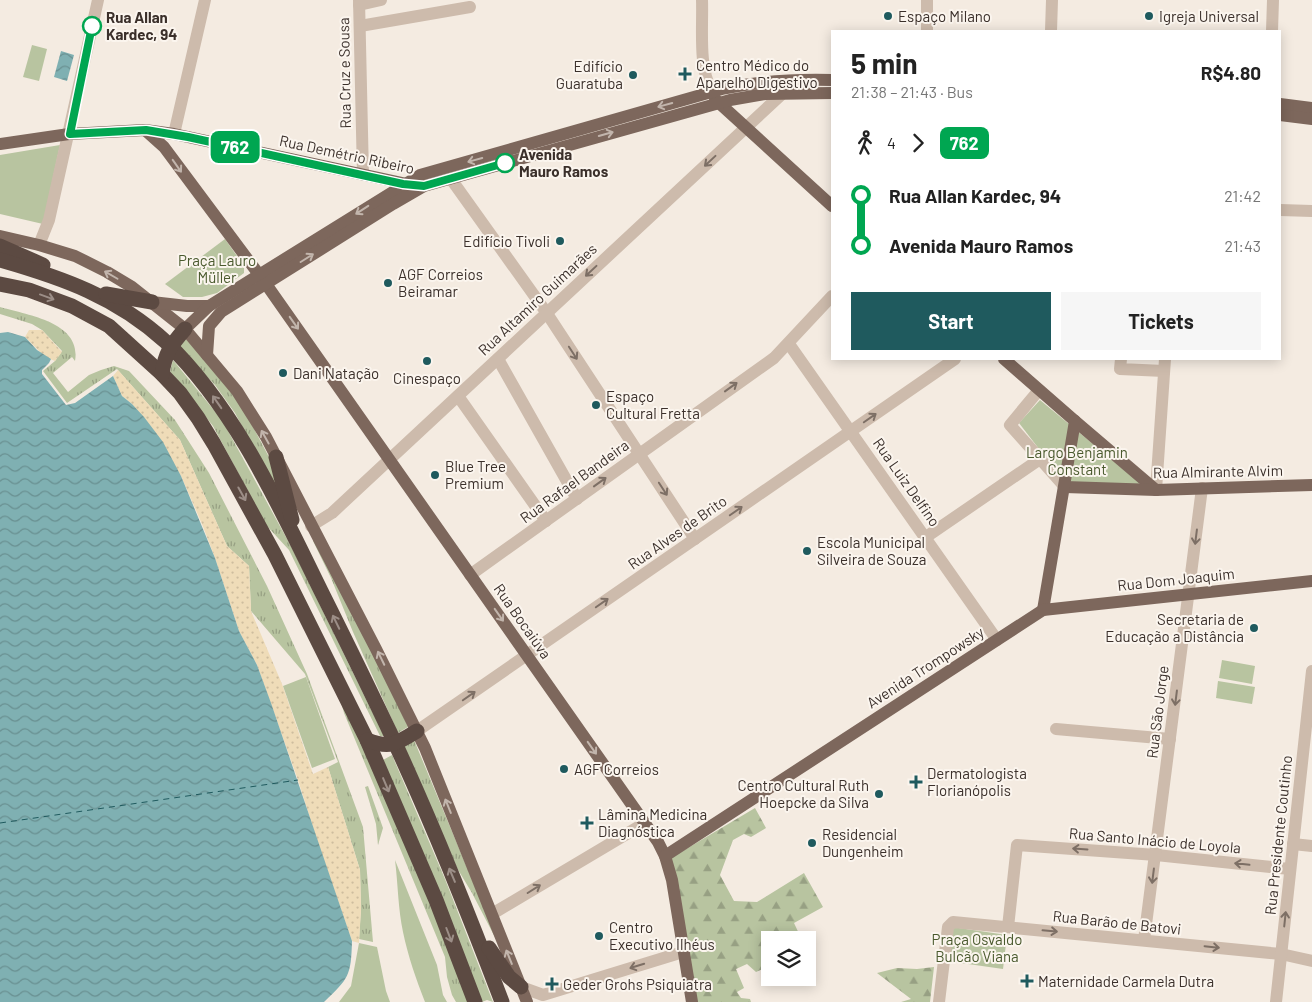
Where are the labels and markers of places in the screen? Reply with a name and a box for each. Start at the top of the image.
place label: Espaço Milano [898,7,991,25]
place label: Igreja Universal [1159,7,1259,25]
place label: Rua Allan Kardec, 94 [106,8,177,43]
marker: Espaço Milano [882,10,894,22]
marker: Igreja Universal [1143,10,1155,22]
marker: Rua Allan Kardec, 94 [82,16,102,36]
place label: Centro Médico do Aparelho Digestivo [696,56,818,91]
place label: Edifício Guaratuba [556,57,623,92]
marker: Centro Médico do Aparelho Digestivo [678,67,692,81]
marker: Edifício Guaratuba [627,69,639,81]
place label: Avenida Mauro Ramos [519,145,609,180]
marker: Avenida Mauro Ramos [495,153,515,173]
place label: Edifício Tivoli [463,232,550,250]
marker: Edifício Tivoli [554,235,566,247]
place label: AGF Correios Beiramar [398,265,483,300]
marker: AGF Correios Beiramar [382,277,394,289]
marker: Cinespaço [421,355,433,367]
place label: Dani Natação [293,364,379,382]
marker: Dani Natação [277,367,289,379]
place label: Cinespaço [393,369,461,387]
place label: Espaço Cultural Fretta [606,387,700,422]
marker: Espaço Cultural Fretta [590,399,602,411]
place label: Blue Tree Premium [445,457,506,492]
marker: Blue Tree Premium [429,469,441,481]
place label: Escola Municipal Silveira de Souza [817,533,926,568]
marker: Escola Municipal Silveira de Souza [801,545,813,557]
place label: Secretaria de Educação a Distância [1105,610,1244,645]
marker: Secretaria de Educação a Distância [1248,622,1260,634]
place label: AGF Correios [574,760,659,778]
marker: AGF Correios [558,763,570,775]
place label: Dermatologista Florianópolis [927,764,1027,799]
marker: Dermatologista Florianópolis [909,775,923,789]
place label: Centro Cultural Ruth Hoepcke da Silva [737,776,869,811]
marker: Centro Cultural Ruth Hoepcke da Silva [873,788,885,800]
place label: Lâmina Medicina Diagnóstica [598,805,707,840]
marker: Lâmina Medicina Diagnóstica [580,816,594,830]
place label: Residencial Dungenheim [822,825,903,860]
marker: Residencial Dungenheim [806,837,818,849]
place label: Centro Executivo Ilhéus [609,918,715,953]
marker: Centro Executivo Ilhéus [593,930,605,942]
place label: Maternidade Carmela Dutra [1038,972,1214,990]
marker: Maternidade Carmela Dutra [1020,974,1034,988]
place label: Geder Grohs Psiquiatra [563,975,712,993]
marker: Geder Grohs Psiquiatra [545,977,559,991]

